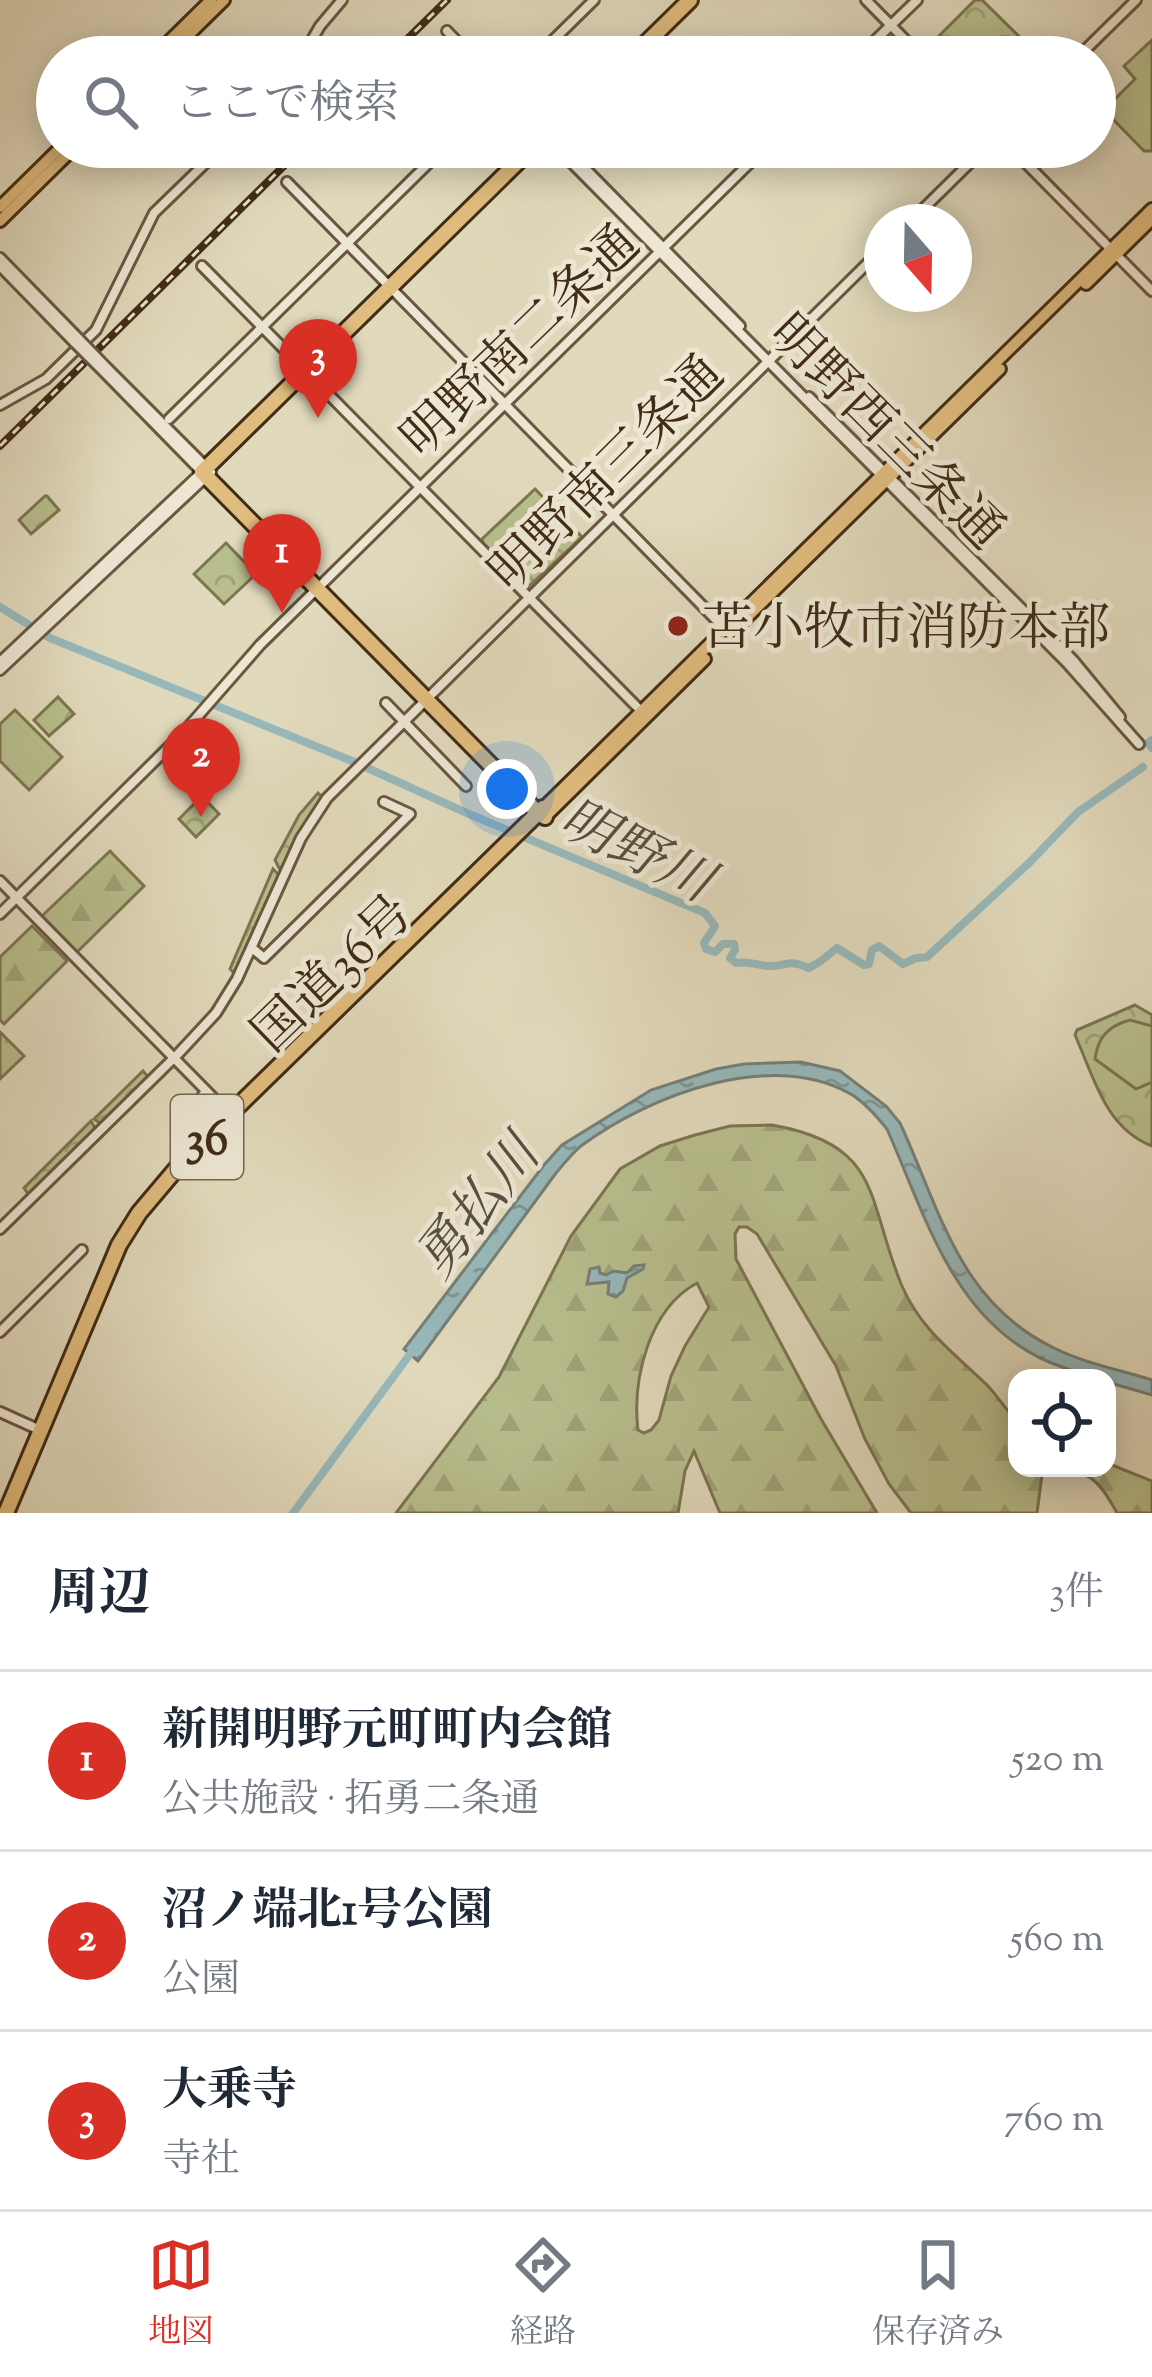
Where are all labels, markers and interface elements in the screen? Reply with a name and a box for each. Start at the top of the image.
search box [36,36,1116,168]
icon: search [78,69,144,135]
text: ここで検索 [174,74,399,139]
north arrow [864,204,972,312]
street label: 明野南二条通 [387,211,658,477]
street label: 明野西三条通 [750,301,1018,569]
pin: 3 [279,319,357,418]
street label: 明野南三条通 [475,342,743,610]
pin: 1 [243,514,321,613]
place label: 苫小牧市消防本部 [702,595,1110,668]
marker: 苫小牧市消防本部 [665,613,691,639]
pin: 2 [162,718,240,817]
your location [477,759,537,819]
water label: 明野川 [544,784,729,927]
street label: 国道36号 [238,881,432,1071]
road number: 36 [171,1095,243,1179]
water label: 勇払川 [400,1118,564,1298]
map controls [1008,1369,1116,1477]
button: locate [1008,1369,1116,1477]
text: 周辺 [48,1560,150,1633]
text: 3件 [1049,1567,1104,1623]
text: 新開明野元町町内会館 [162,1701,612,1766]
text: 1 [80,1733,94,1789]
text: 520 m [1011,1733,1104,1789]
text: 公共施設 · 拓勇二条通 [162,1774,539,1830]
text: 沼ノ端北1号公園 [162,1881,492,1946]
text: 2 [78,1913,96,1969]
text: 560 m [1010,1913,1104,1969]
text: 公園 [162,1954,240,2010]
text: 大乗寺 [162,2061,297,2126]
text: 3 [79,2093,95,2149]
text: 760 m [1004,2093,1104,2149]
text: 寺社 [162,2134,240,2190]
tab: 地図 [148,2232,214,2358]
tab: 経路 [510,2232,576,2358]
tab: 保存済み [872,2232,1004,2358]

